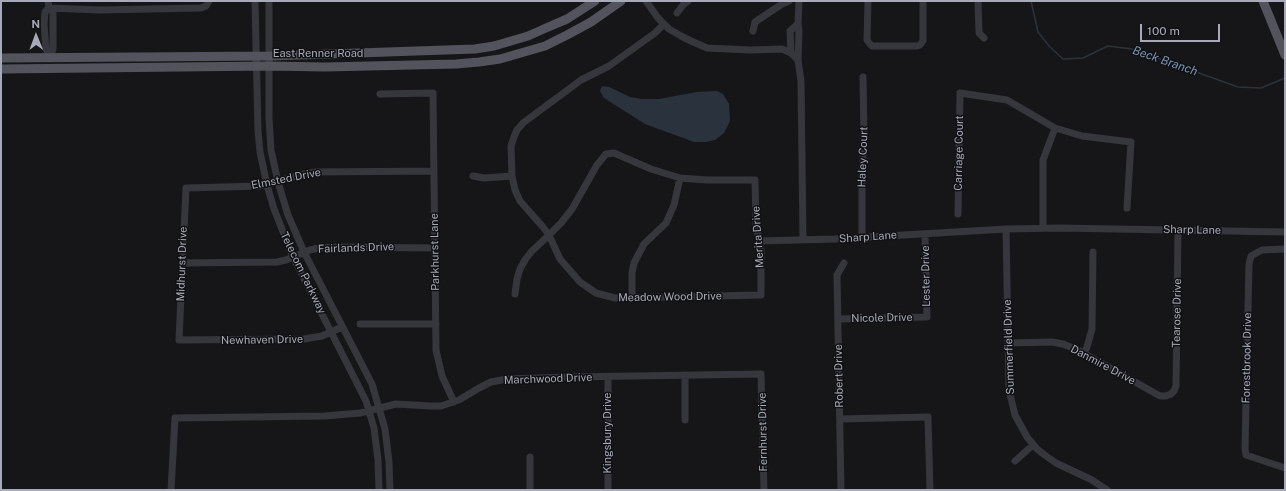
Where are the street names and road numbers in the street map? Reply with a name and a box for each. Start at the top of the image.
street label: East Renner Road [273,47,363,61]
street label: Carriage Court [952,115,966,191]
street label: Haley Court [855,126,871,188]
street label: Elmsted Drive [250,166,322,192]
street label: Merita Drive [749,205,767,269]
street label: Parkhurst Lane [428,213,442,291]
street label: Sharp Lane [1163,223,1221,237]
street label: Midhurst Drive [174,226,190,302]
street label: Sharp Lane [839,228,897,246]
street label: Telecom Parkway [277,230,329,316]
street label: Fairlands Drive [318,240,394,256]
street label: Lester Drive [919,245,933,307]
street label: Tearose Drive [1170,278,1184,348]
street label: Meadow Wood Drive [618,289,722,305]
street label: Summerfield Drive [1001,299,1017,395]
street label: Nicole Drive [851,311,913,325]
street label: Forestbrook Drive [1240,312,1254,404]
street label: Newhaven Drive [221,333,303,347]
street label: Danmire Drive [1068,342,1138,388]
street label: Robert Drive [832,344,846,408]
street label: Marchwood Drive [504,371,592,387]
street label: Kingsbury Drive [601,392,615,474]
street label: Fernhurst Drive [756,392,770,472]

